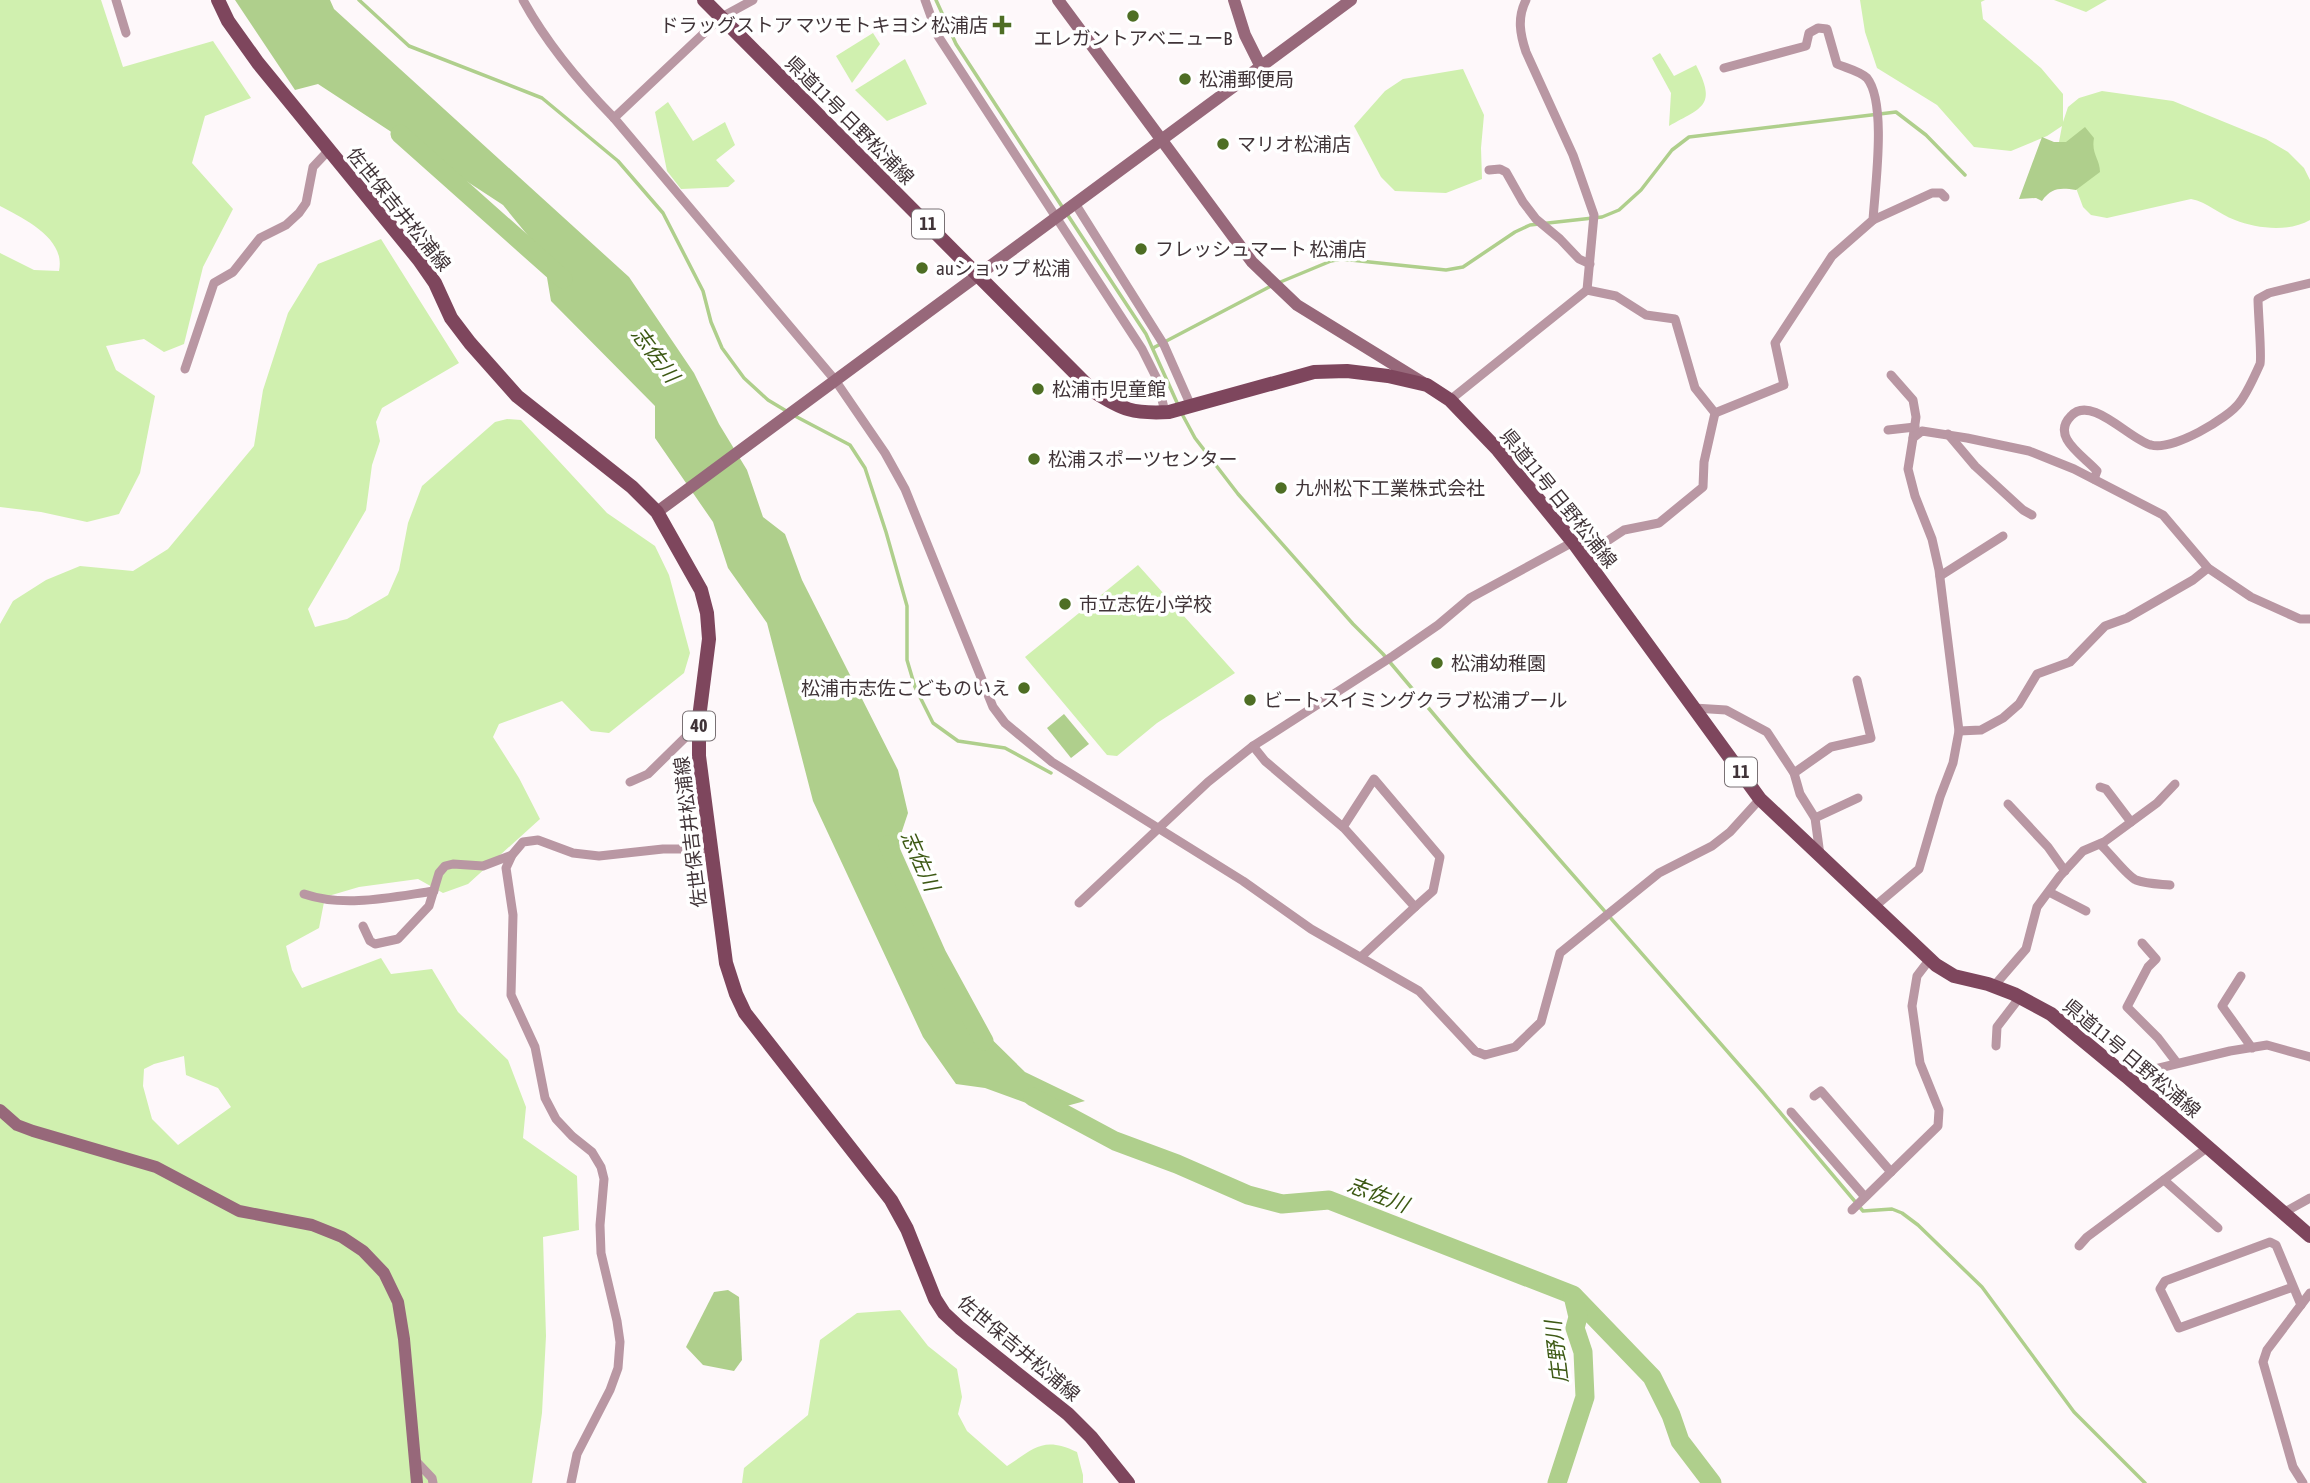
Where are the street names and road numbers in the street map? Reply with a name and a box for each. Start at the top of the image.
street label: 県道11号 日野松浦線 [781,51,919,189]
street label: 佐世保吉井松浦線 [343,143,455,275]
road number: 11 [912,210,944,238]
street label: 県道11号 日野松浦線 [1496,424,1622,572]
road number: 40 [683,712,715,740]
street label: 佐世保吉井松浦線 [670,755,710,909]
road number: 11 [1725,758,1757,786]
street label: 県道11号 日野松浦線 [2059,994,2205,1122]
street label: 佐世保吉井松浦線 [954,1291,1084,1405]

